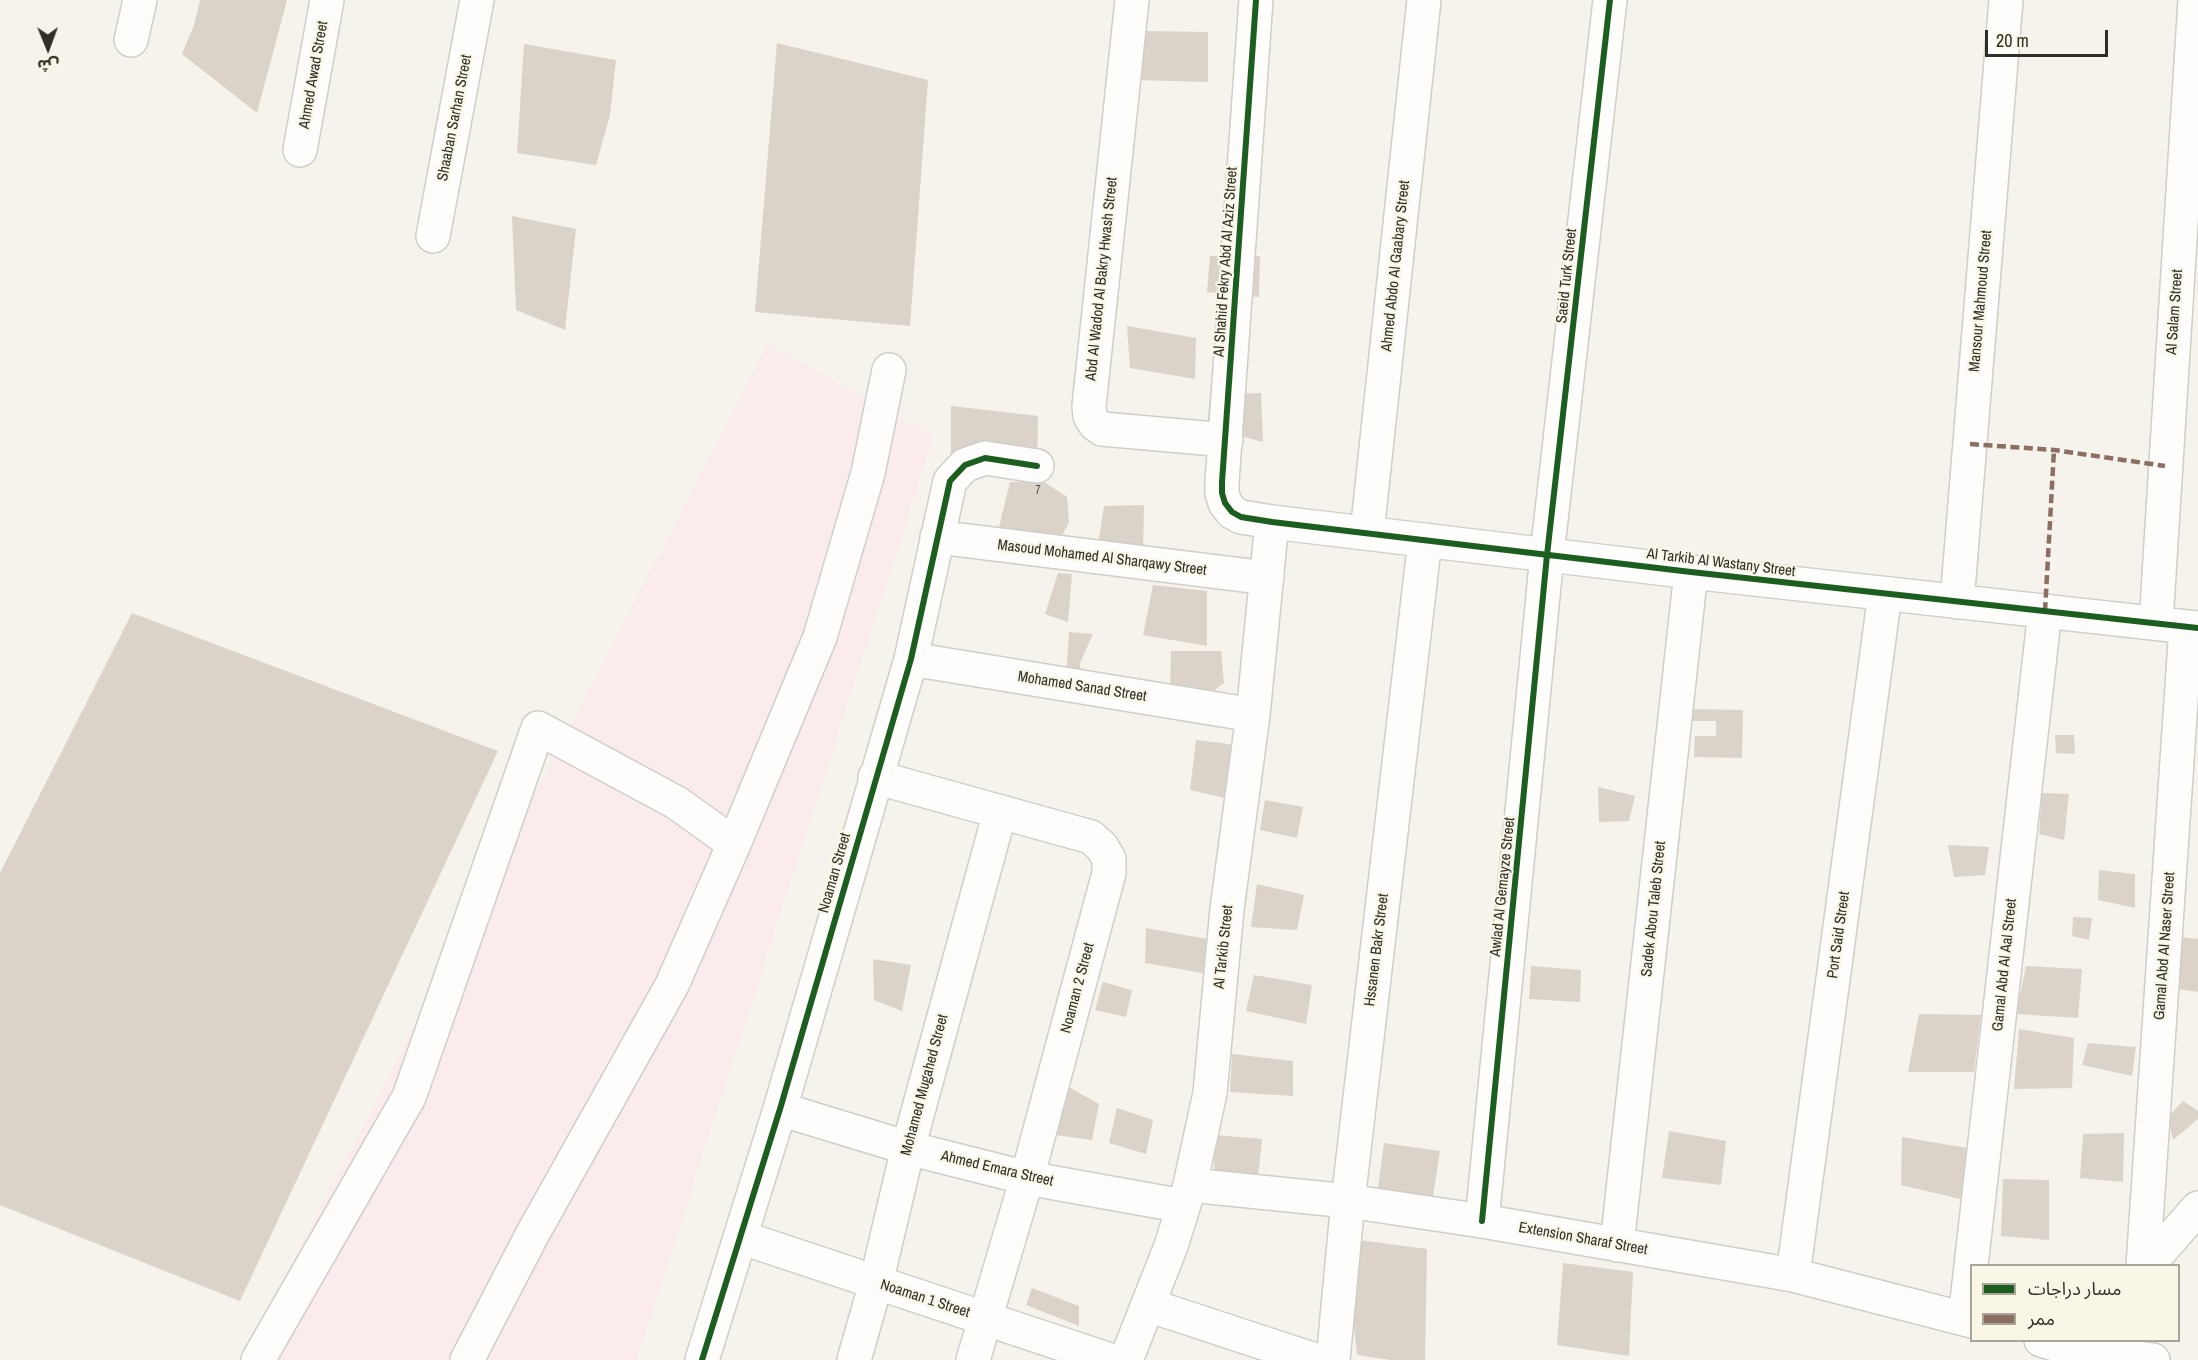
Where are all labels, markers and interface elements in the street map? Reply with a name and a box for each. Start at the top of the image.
north arrow [18,18,78,78]
scale bar [1988,18,2111,56]
street label: Ahmed Awad Street [296,20,332,130]
text: 20 m [1996,28,2029,53]
street label: Shaaban Sarhan Street [434,53,476,183]
text: ش [37,55,59,77]
street label: Al Shahid Fekry Abd Al Aziz Street [1210,167,1242,357]
street label: Abd Al Wadod Al Bakry Hwash Street [1082,176,1122,382]
street label: Ahmed Abdo Al Gaabary Street [1378,179,1414,353]
street label: Saeid Turk Street [1553,228,1581,324]
street label: Mansour Mahmoud Street [1966,229,1996,373]
street label: Al Salam Street [2163,269,2187,355]
house number: 7 [1035,484,1041,498]
street label: Masoud Mohamed Al Sharqawy Street [996,536,1208,580]
street label: Al Tarkib Al Wastany Street [1646,545,1796,581]
street label: Mohamed Sanad Street [1016,668,1148,706]
street label: Awlad Al Gemayze Street [1487,816,1519,958]
street label: Noaman Street [815,831,855,915]
street label: Sadek Abou Taleb Street [1638,840,1670,978]
street label: Gamal Abd Al Naser Street [2151,871,2179,1021]
street label: Port Said Street [1824,890,1854,980]
street label: Hssanen Bakr Street [1361,893,1393,1007]
street label: Gamal Abd Al Aal Street [1989,898,2021,1032]
street label: Al Tarkib Street [1211,904,1237,990]
street label: Noaman 2 Street [1057,941,1099,1035]
street label: Mohamed Mugahed Street [897,1012,953,1158]
street label: Ahmed Emara Street [939,1147,1055,1191]
street label: Extension Sharaf Street [1517,1219,1649,1259]
legend [1970,1264,2180,1342]
street label: Noaman 1 Street [878,1276,972,1322]
text: مسار دراجات [2028,1276,2121,1301]
text: ممر [2028,1306,2055,1331]

